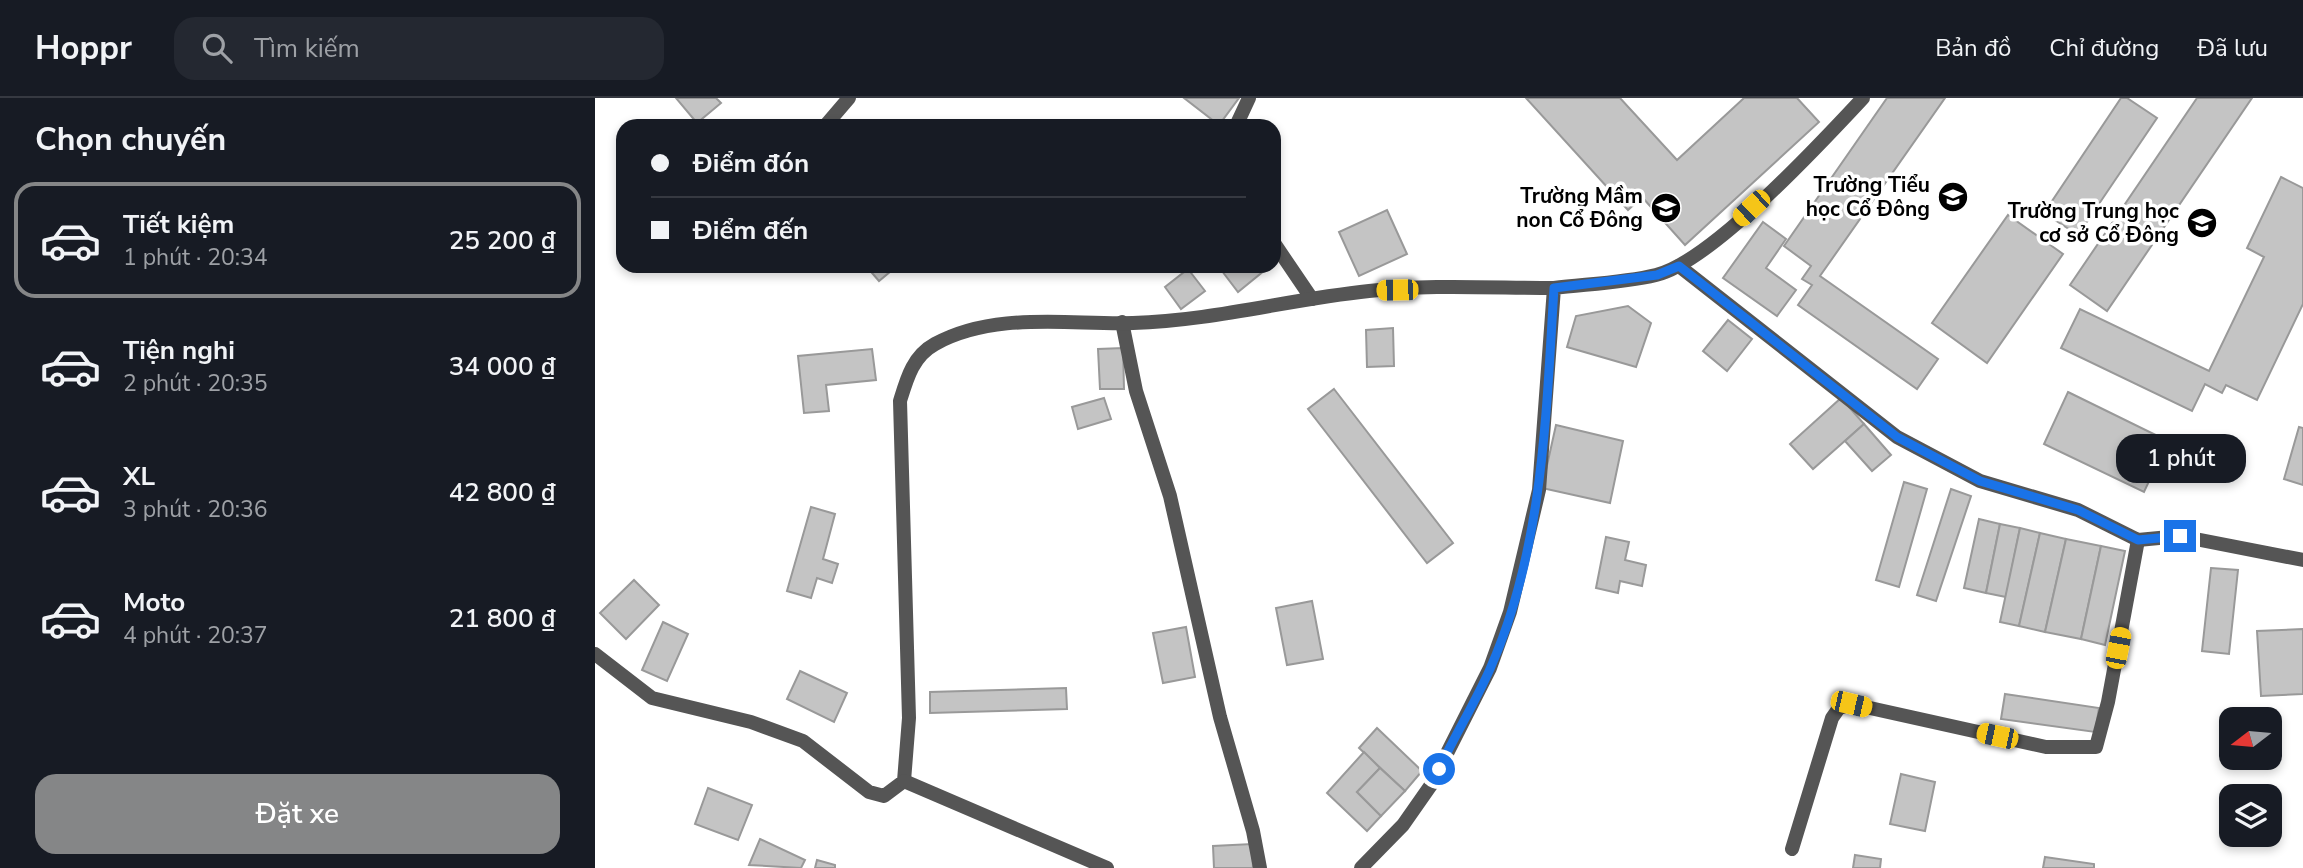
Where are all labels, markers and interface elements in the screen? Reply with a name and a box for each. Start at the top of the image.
search box [174,17,664,80]
text: Hoppr [35,26,132,71]
icon: search [198,29,236,67]
text: Tìm kiếm [254,31,360,66]
text: Bản đồ [1935,32,2011,64]
text: Chỉ đường [2049,32,2159,64]
text: Đã lưu [2197,32,2268,64]
text: Chọn chuyến [35,118,226,161]
text: Điểm đón [693,146,809,181]
place label: Trường Tiểu học Cổ Đông [1806,171,1930,223]
school or university icon: Trường Tiểu học Cổ Đông [1936,180,1970,214]
place label: Trường Mầm non Cổ Đông [1516,182,1643,234]
car [1729,186,1774,230]
school or university icon: Trường Mầm non Cổ Đông [1649,191,1683,225]
place label: Trường Trung học cơ sở Cổ Đông [2008,197,2179,249]
school or university icon: Trường Trung học cơ sở Cổ Đông [2185,206,2219,240]
text: Tiết kiệm [123,207,234,242]
icon: car [39,209,102,272]
text: Điểm đến [693,213,808,248]
text: 25 200 ₫ [449,223,556,258]
text: 1 phút · 20:34 [123,242,268,273]
car [1376,279,1419,301]
text: Tiện nghi [123,333,235,368]
icon: car [39,335,102,398]
text: 34 000 ₫ [449,349,556,384]
text: 2 phút · 20:35 [123,368,268,399]
callout: 1 phút [2115,434,2245,484]
text: 1 phút [2147,443,2215,474]
text: XL [123,459,155,494]
icon: car [39,461,102,524]
text: 42 800 ₫ [449,475,556,510]
text: 3 phút · 20:36 [123,494,268,525]
route end [2164,520,2196,552]
text: Moto [123,585,185,620]
icon: car [39,587,102,650]
text: 21 800 ₫ [449,601,556,636]
text: 4 phút · 20:37 [123,620,268,651]
car [2104,625,2133,671]
car [1829,689,1874,719]
north arrow [2219,707,2282,770]
map controls [2219,707,2282,847]
car [1975,721,2020,751]
route start [1423,753,1455,785]
button: Đặt xe [35,774,560,854]
button: layers [2219,784,2282,847]

